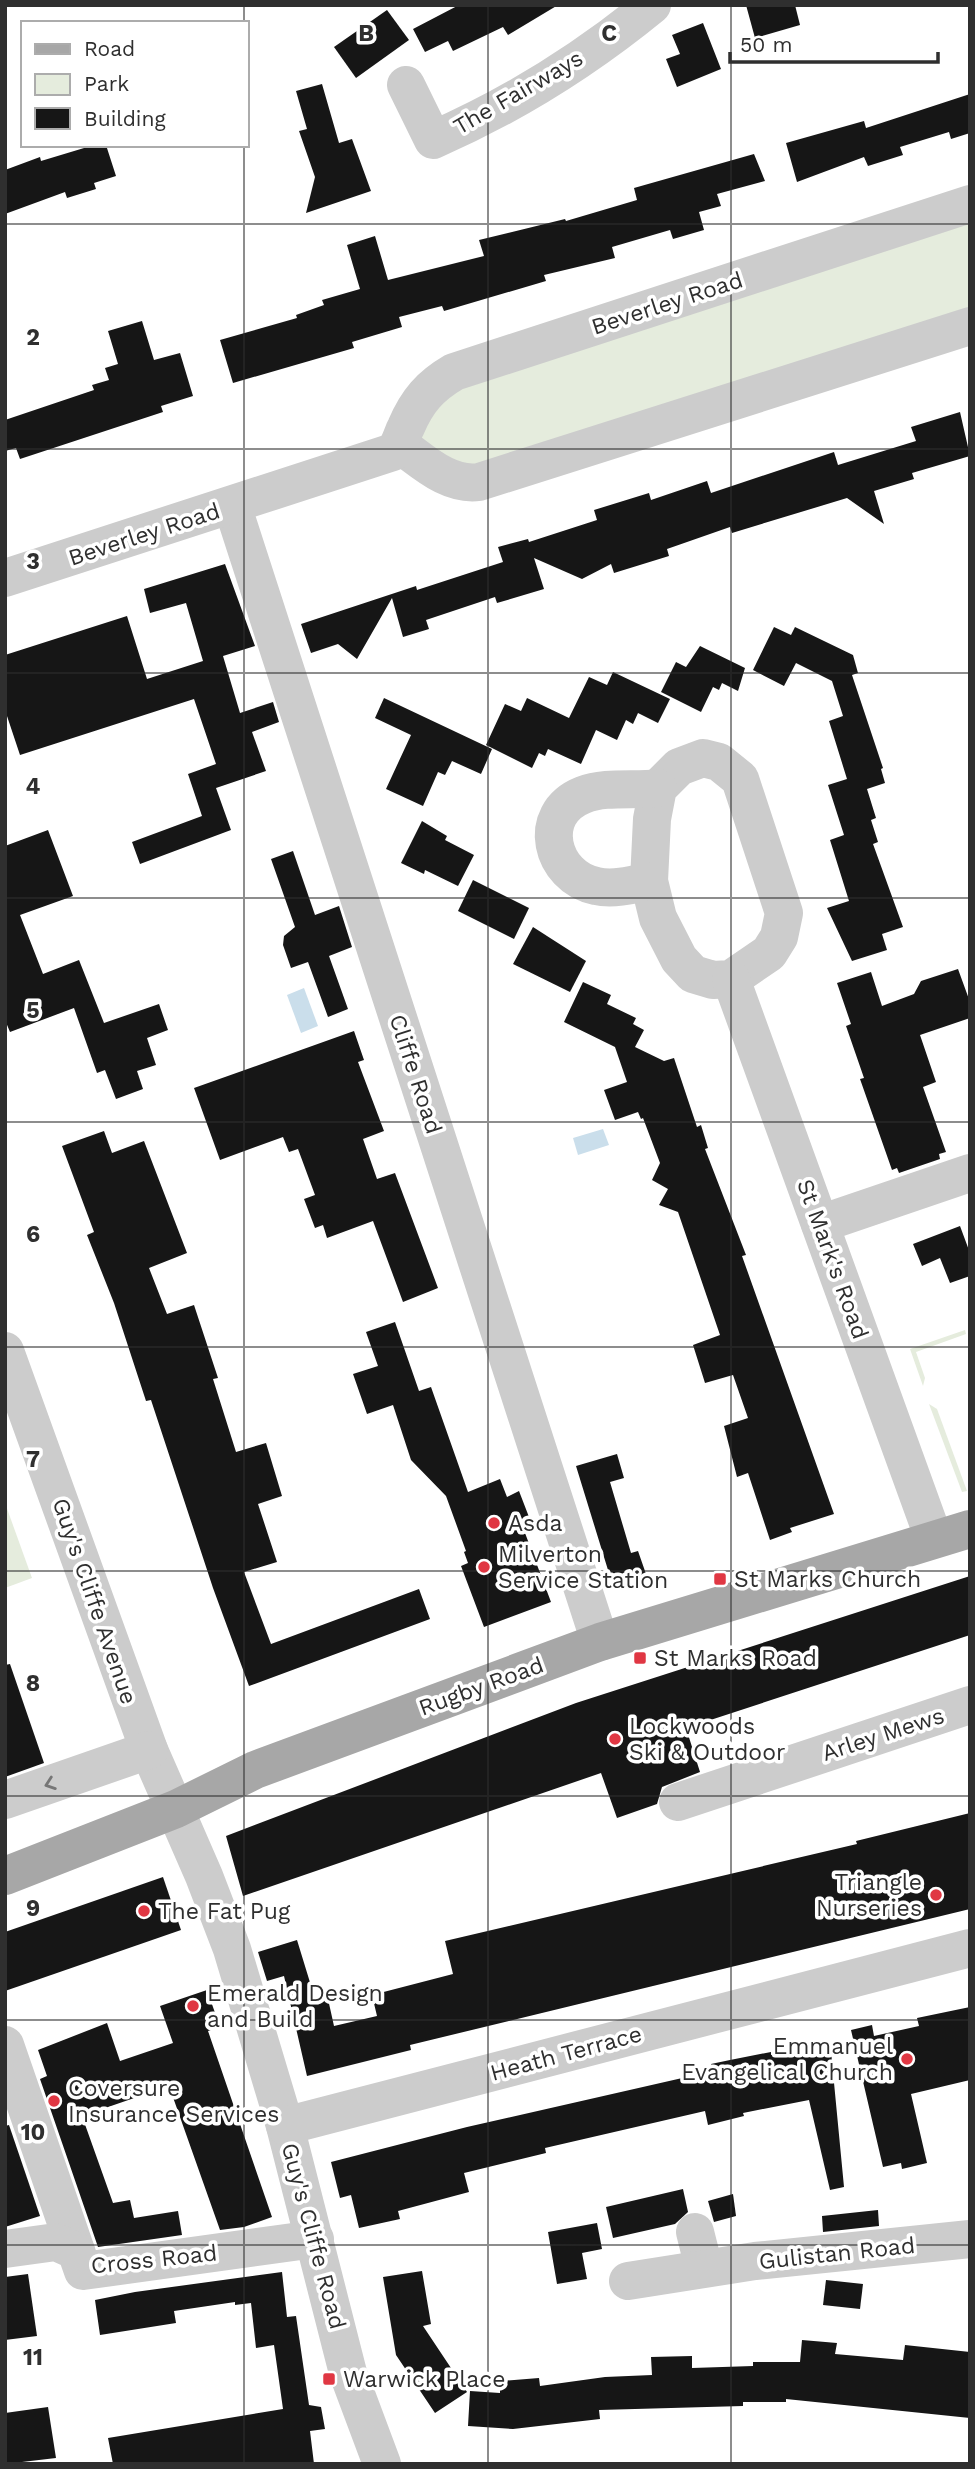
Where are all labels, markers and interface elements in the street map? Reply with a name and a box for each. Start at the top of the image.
text: B [358,20,374,47]
text: C [601,20,617,47]
legend [21,21,248,147]
scale bar [730,21,938,65]
text: 50 m [740,32,792,57]
text: Road [84,36,135,61]
street label: The Fairways [449,44,588,140]
text: Park [84,71,129,96]
text: Building [84,106,166,131]
street label: Beverley Road [588,266,746,341]
text: 2 [26,324,40,351]
street label: Beverley Road [65,497,223,572]
text: 3 [26,548,40,575]
text: 4 [26,773,41,800]
text: 5 [26,997,40,1024]
street label: Cliffe Road [384,1011,448,1137]
street label: St Mark's Road [791,1175,874,1343]
text: 6 [26,1221,40,1248]
text: 7 [26,1446,40,1473]
street label: Guy's Cliffe Avenue [47,1495,142,1708]
place label: Asda [508,1510,563,1537]
marker: Asda [486,1515,502,1531]
place label: Milverton Service Station [498,1541,668,1594]
marker: Milverton Service Station [476,1559,492,1575]
place label: St Marks Church [734,1566,921,1593]
marker: St Marks Church [712,1571,728,1587]
place label: St Marks Road [654,1645,817,1672]
marker: St Marks Road [632,1650,648,1666]
street label: Rugby Road [415,1651,547,1722]
text: 8 [26,1670,40,1697]
street label: Arley Mews [819,1702,948,1767]
place label: Lockwoods Ski & Outdoor [629,1713,785,1766]
marker: Lockwoods Ski & Outdoor [607,1731,623,1747]
one-way arrow [45,1776,57,1790]
place label: Triangle Nurseries [816,1869,922,1922]
marker: Triangle Nurseries [928,1887,944,1903]
text: 9 [26,1895,40,1922]
place label: The Fat Pug [158,1898,291,1925]
marker: The Fat Pug [136,1903,152,1919]
place label: Emerald Design and Build [207,1980,383,2033]
marker: Emerald Design and Build [185,1998,201,2014]
street label: Heath Terrace [487,2020,645,2087]
place label: Emmanuel Evangelical Church [681,2033,893,2086]
marker: Emmanuel Evangelical Church [899,2051,915,2067]
place label: Coversure Insurance Services [68,2075,279,2128]
marker: Coversure Insurance Services [46,2093,62,2109]
text: 10 [21,2119,45,2146]
street label: Guy's Cliffe Road [276,2140,351,2332]
street label: Gulistan Road [758,2232,917,2275]
street label: Cross Road [90,2239,219,2280]
text: 11 [23,2344,43,2371]
place label: Warwick Place [343,2366,505,2393]
marker: Warwick Place [321,2371,337,2387]

